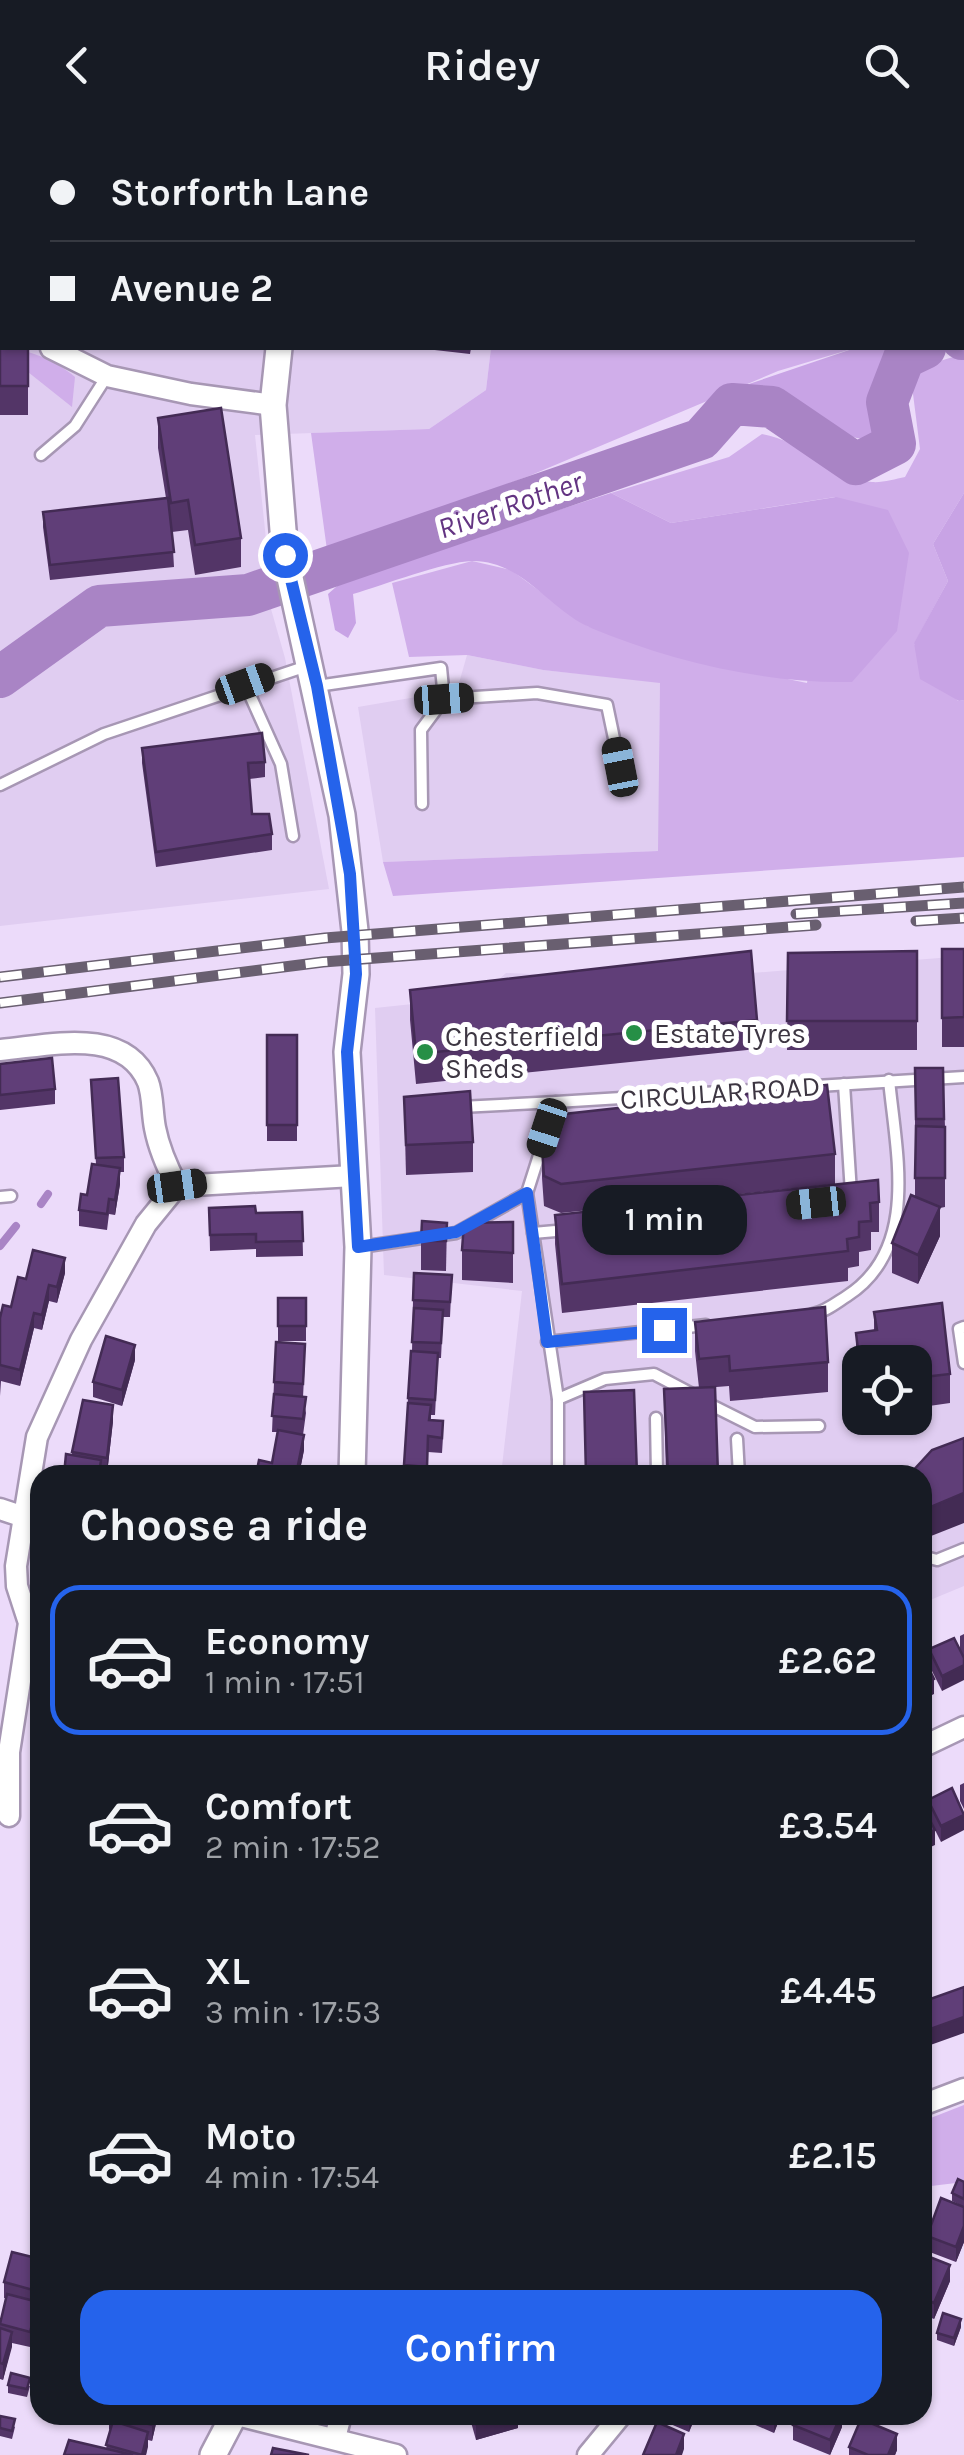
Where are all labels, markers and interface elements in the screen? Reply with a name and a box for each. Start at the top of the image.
icon: back [50,38,105,93]
icon: search [859,38,914,93]
text: Ridey [424,39,540,91]
text: Storforth Lane [110,170,369,215]
text: Avenue 2 [110,266,273,311]
water label: River Rother [433,463,589,547]
route start [263,533,308,578]
car [212,660,278,708]
car [413,682,475,716]
car [600,735,640,799]
place label: Estate Tyres [654,1017,806,1050]
place label: Chesterfield Sheds [445,1020,600,1085]
marker: Estate Tyres [623,1022,645,1044]
marker: Chesterfield Sheds [414,1041,436,1063]
street label: CIRCULAR ROAD [619,1069,821,1116]
car [523,1095,571,1161]
car [145,1167,209,1205]
callout: 1 min [582,1185,746,1255]
car [785,1185,847,1221]
text: 1 min [625,1201,704,1238]
route end [642,1308,687,1353]
map controls [842,1345,932,1435]
button: locate [842,1345,932,1435]
text: Choose a ride [80,1499,368,1551]
icon: car [85,1615,175,1705]
text: Economy [205,1619,369,1664]
text: £2.62 [779,1638,877,1683]
text: 1 min · 17:51 [205,1664,365,1701]
icon: car [85,1780,175,1870]
text: Comfort [205,1784,352,1829]
text: £3.54 [779,1803,877,1848]
text: 2 min · 17:52 [205,1829,380,1866]
icon: car [85,1945,175,2035]
text: XL [205,1949,250,1994]
text: £4.45 [780,1968,877,2013]
text: 3 min · 17:53 [205,1994,381,2031]
icon: car [85,2110,175,2200]
text: Moto [205,2114,296,2159]
text: £2.15 [789,2133,877,2178]
text: 4 min · 17:54 [205,2159,379,2196]
button: Confirm [80,2290,882,2405]

